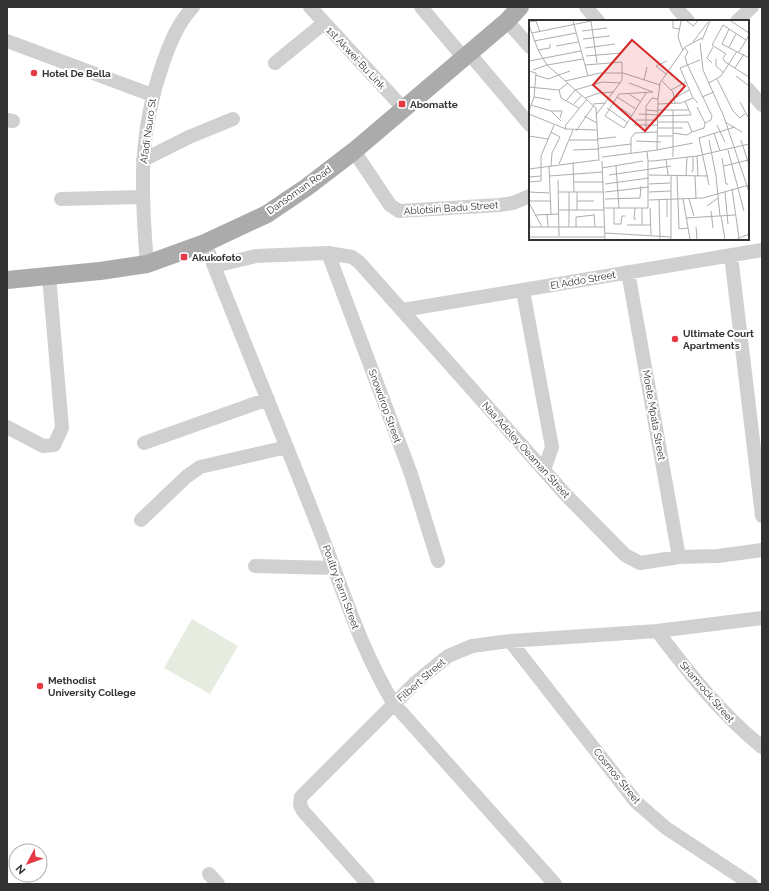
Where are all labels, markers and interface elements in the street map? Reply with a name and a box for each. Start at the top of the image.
inset map [529,20,749,240]
street label: 1st Akwei-Bu Link [324,25,388,92]
marker: Hotel De Bella [29,68,39,78]
place label: Hotel De Bella [42,68,111,79]
street label: Afadi Nsuro St [138,97,158,164]
marker: Abomatte [397,99,407,109]
place label: Abomatte [410,99,458,110]
street label: Dansoman Road [265,164,333,216]
street label: Ablotsiri Badu Street [403,199,499,217]
marker: Akukofoto [179,252,189,262]
place label: Akukofoto [192,252,241,263]
street label: El Addo Street [550,269,617,291]
place label: Ultimate Court Apartments [683,328,754,351]
marker: Ultimate Court Apartments [670,334,680,344]
street label: Snowdrop Street [367,368,404,445]
street label: Moete Mpata Street [641,369,667,462]
street label: Naa Adoley Oeaman Street [480,400,572,501]
street label: Poultry Farm Street [321,543,362,631]
street label: Filbert Street [395,656,448,704]
street label: Shamrock Street [678,659,737,725]
place label: Methodist University College [48,675,136,698]
marker: Methodist University College [35,681,45,691]
street label: Cosmos Street [591,746,643,806]
north arrow [8,843,48,883]
text: N [13,862,28,877]

